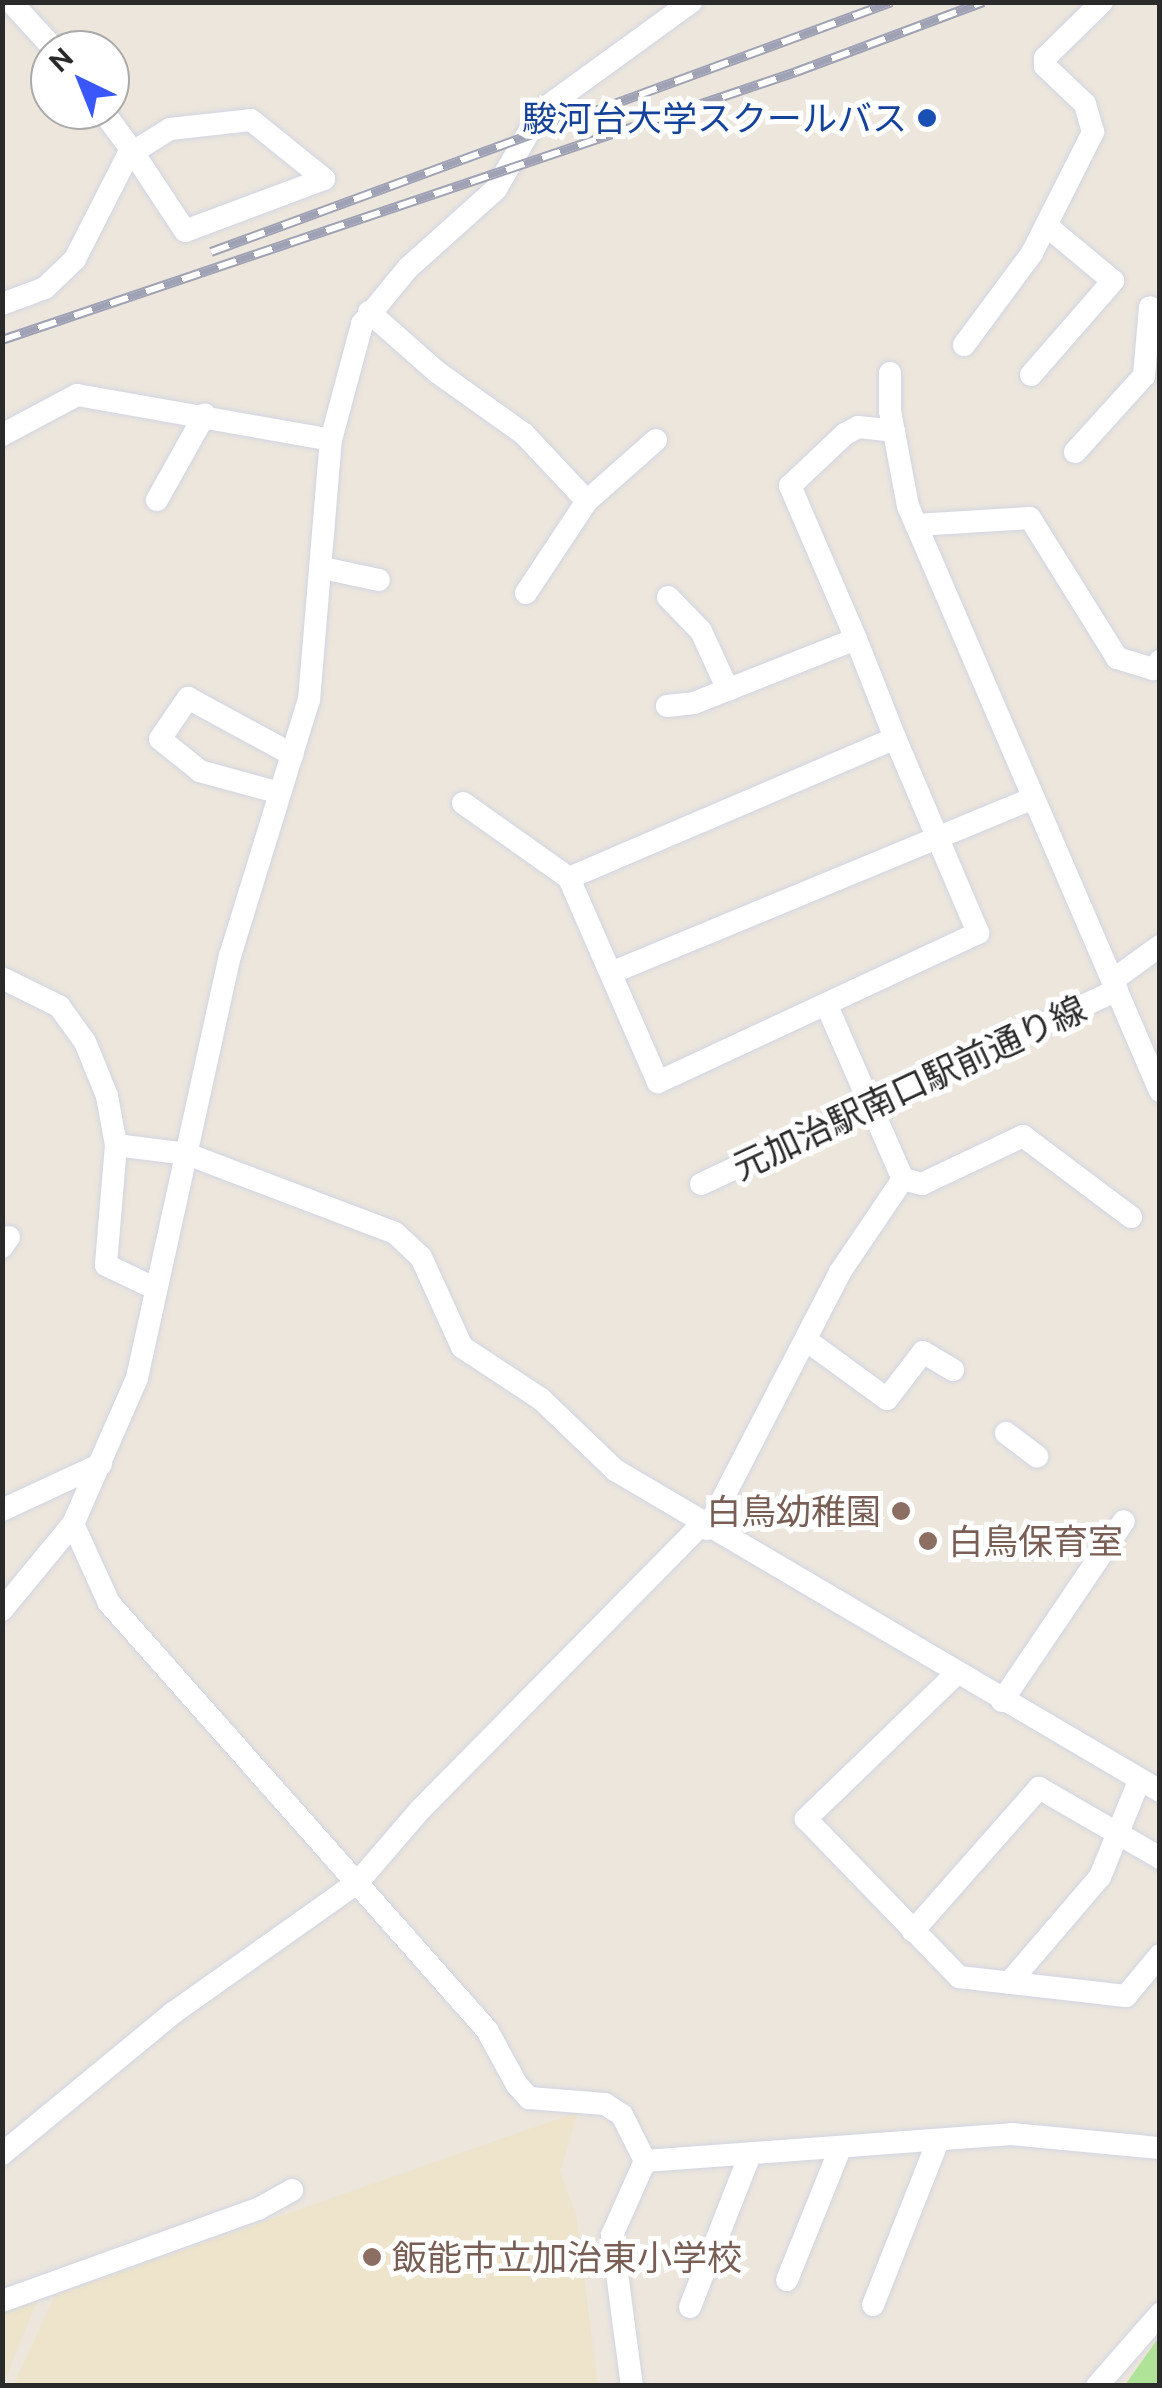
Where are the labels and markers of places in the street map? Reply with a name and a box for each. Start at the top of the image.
place label: 駿河台大学スクールバス [522,97,907,139]
marker: 駿河台大学スクールバス [916,107,938,129]
place label: 白鳥幼稚園 [706,1490,881,1532]
marker: 白鳥幼稚園 [890,1500,912,1522]
place label: 白鳥保育室 [948,1520,1123,1562]
marker: 白鳥保育室 [917,1530,939,1552]
place label: 飯能市立加治東小学校 [392,2236,742,2278]
marker: 飯能市立加治東小学校 [361,2246,383,2268]

